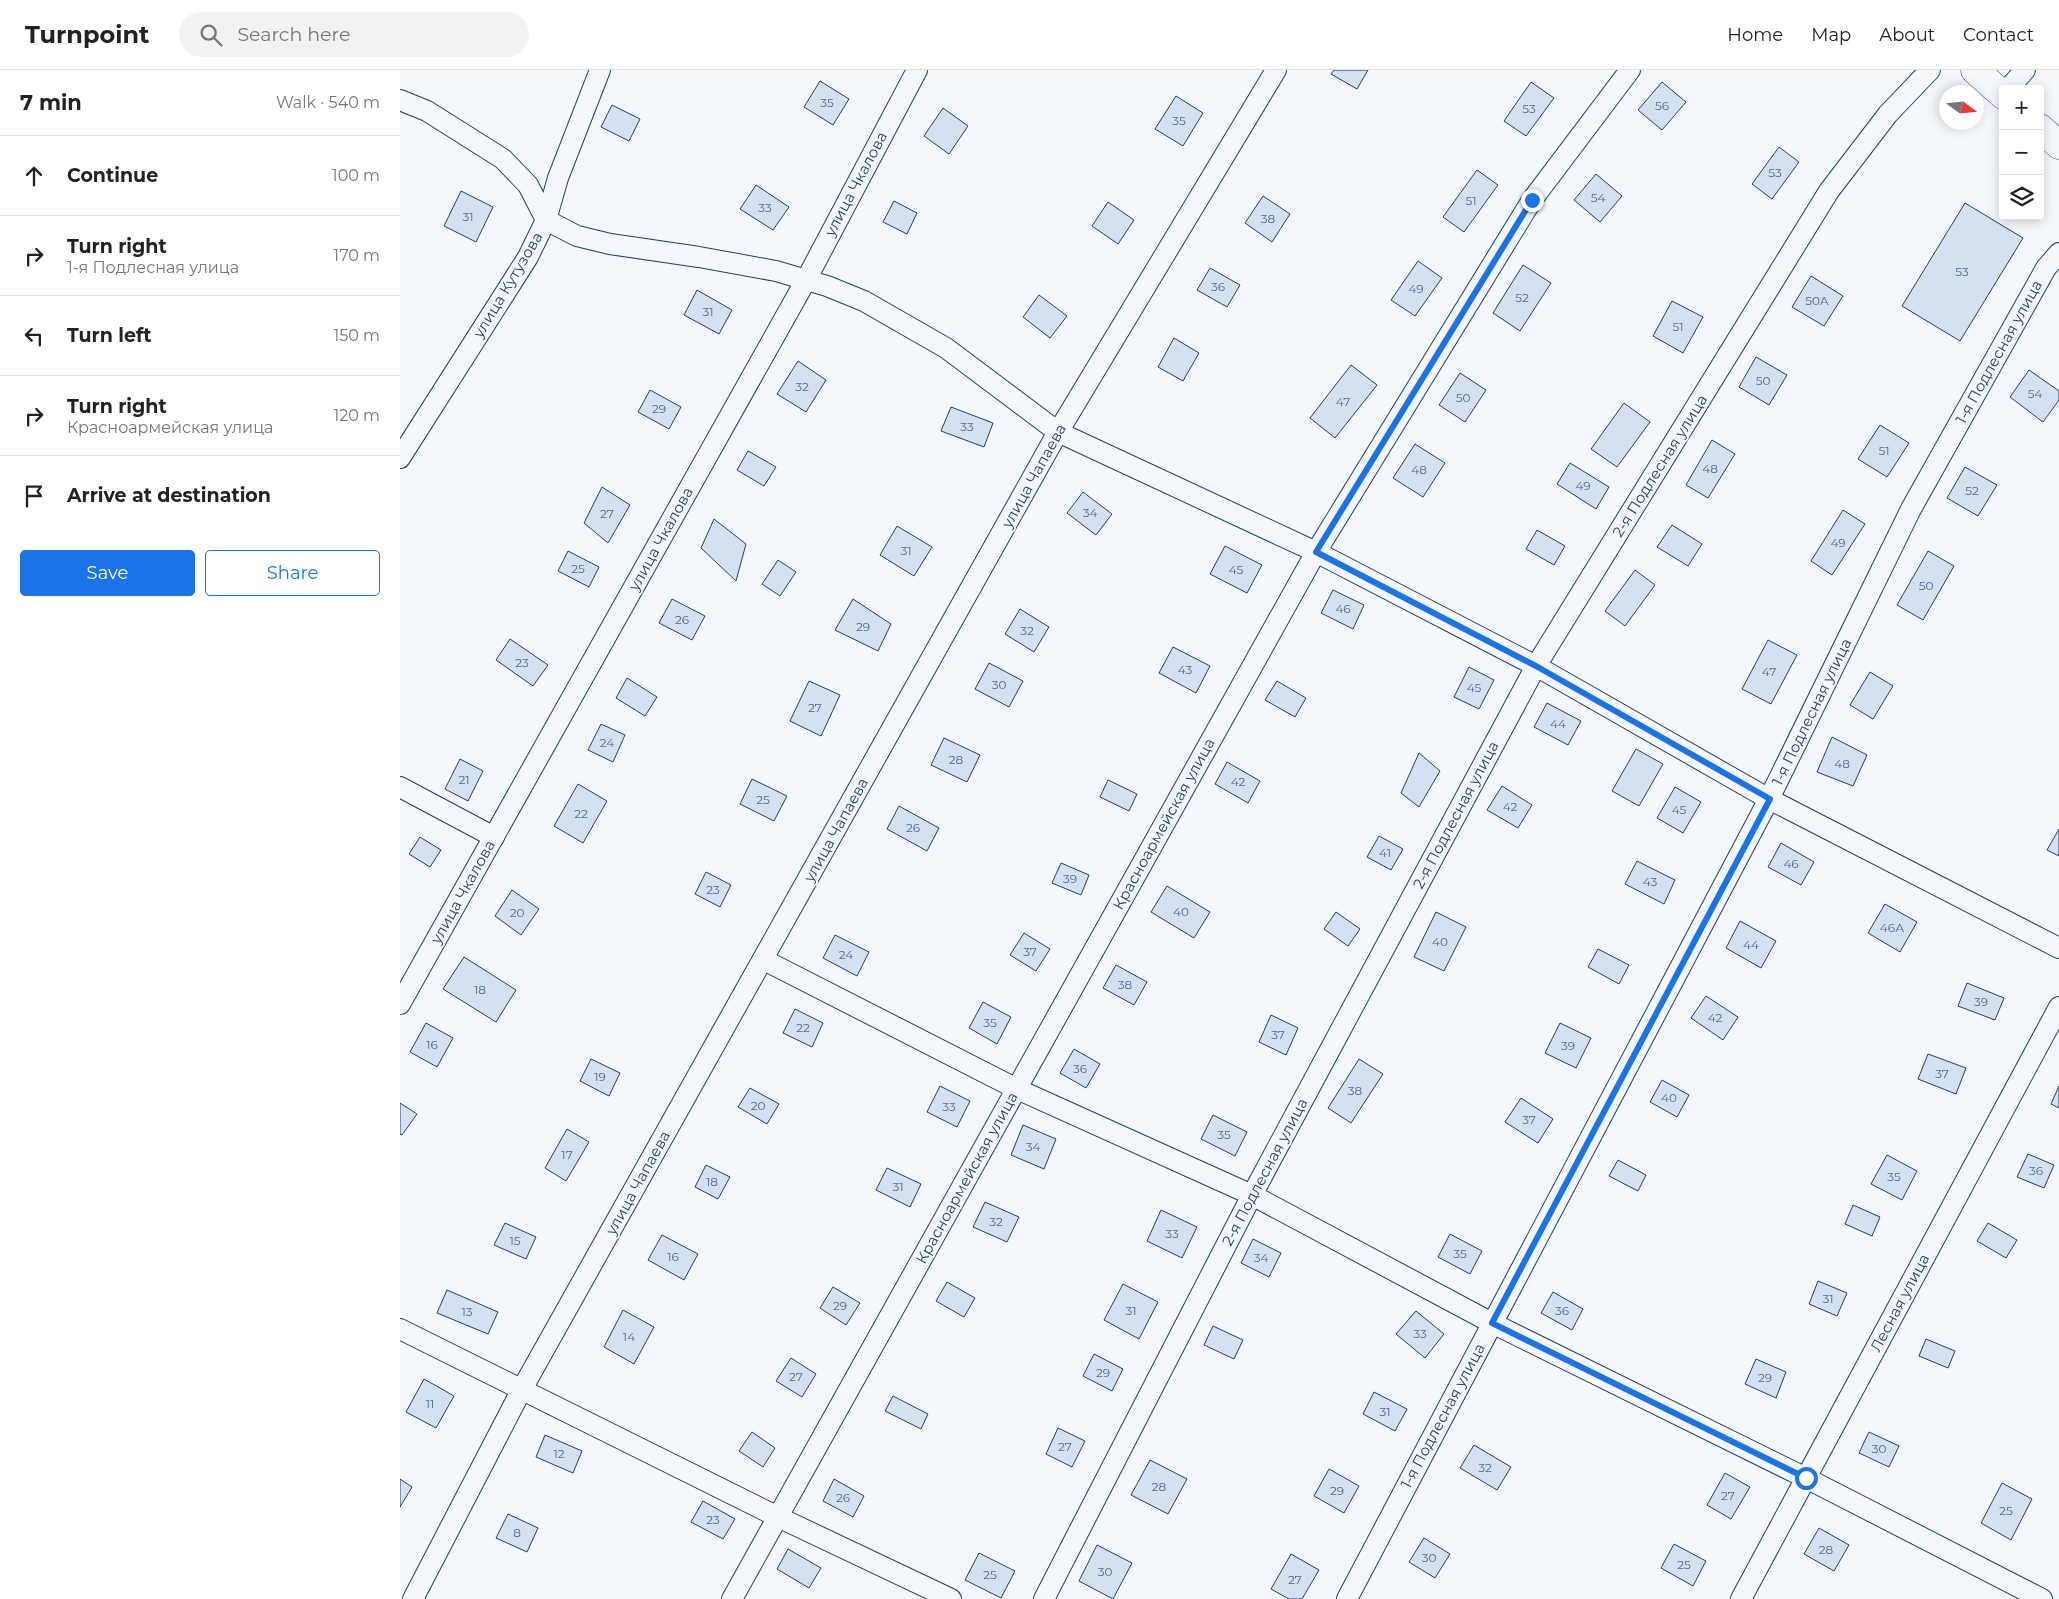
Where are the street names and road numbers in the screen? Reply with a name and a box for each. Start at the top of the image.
street label: улица Чкалова [820,128,891,240]
street label: улица Кутузова [468,228,547,342]
street label: 1-я Подлесная улица [1951,277,2046,427]
street label: 2-я Подлесная улица [1608,391,1711,540]
street label: улица Чапаева [997,420,1070,532]
street label: улица Чкалова [624,484,697,595]
street label: 1-я Подлесная улица [1768,635,1855,788]
street label: Красноармейская улица [1108,735,1219,913]
street label: 2-я Подлесная улица [1409,738,1503,892]
street label: улица Чапаева [799,774,872,886]
street label: улица Чкалова [426,837,499,948]
street label: Красноармейская улица [911,1089,1022,1267]
street label: 2-я Подлесная улица [1218,1095,1312,1249]
street label: улица Чапаева [601,1127,674,1239]
street label: Лесная улица [1866,1251,1933,1355]
street label: 1-я Подлесная улица [1396,1340,1489,1491]

